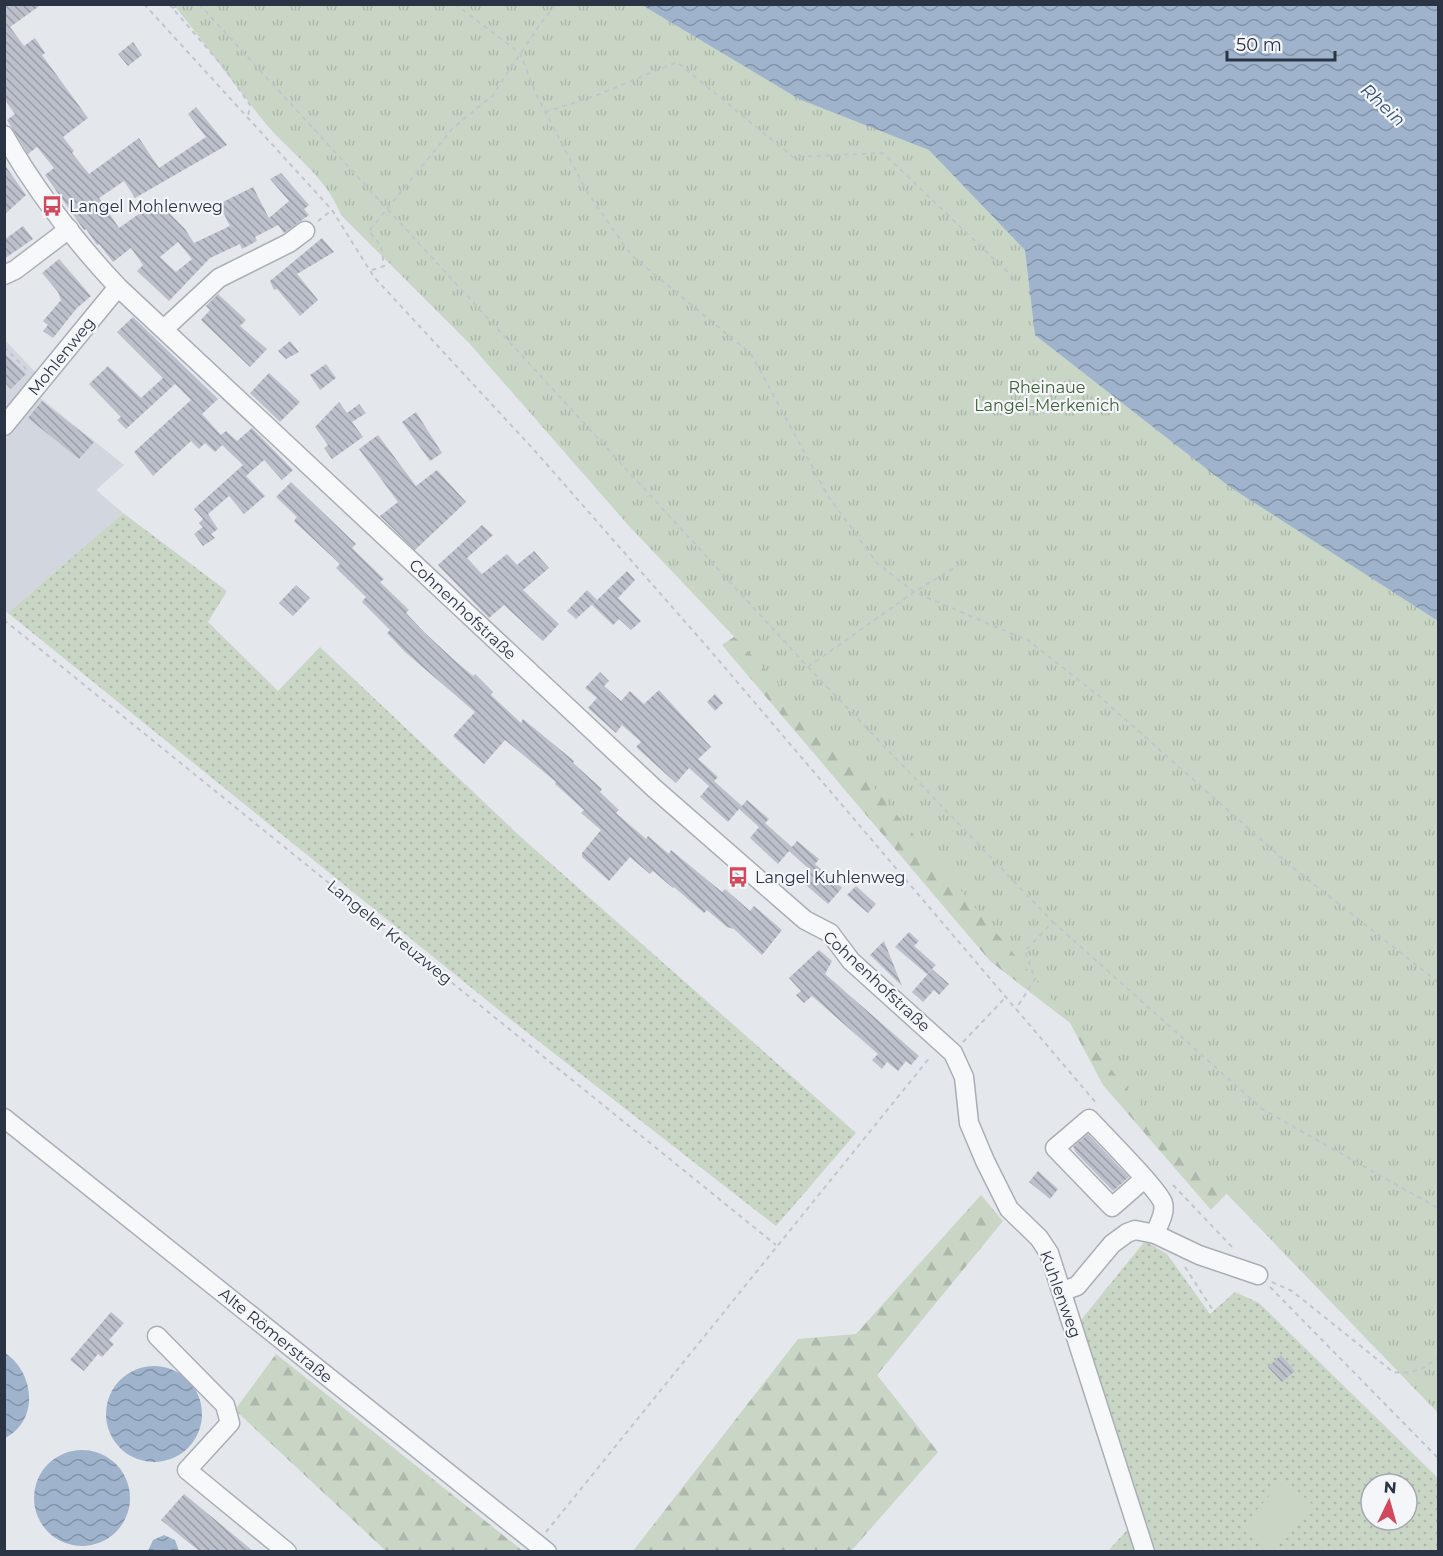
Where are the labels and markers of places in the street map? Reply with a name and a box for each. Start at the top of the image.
bus stop icon: Langel Mohlenweg [40,194,64,218]
place label: Langel Mohlenweg [69,197,223,216]
bus stop icon: Langel Kuhlenweg [726,865,750,889]
place label: Langel Kuhlenweg [755,868,906,887]

